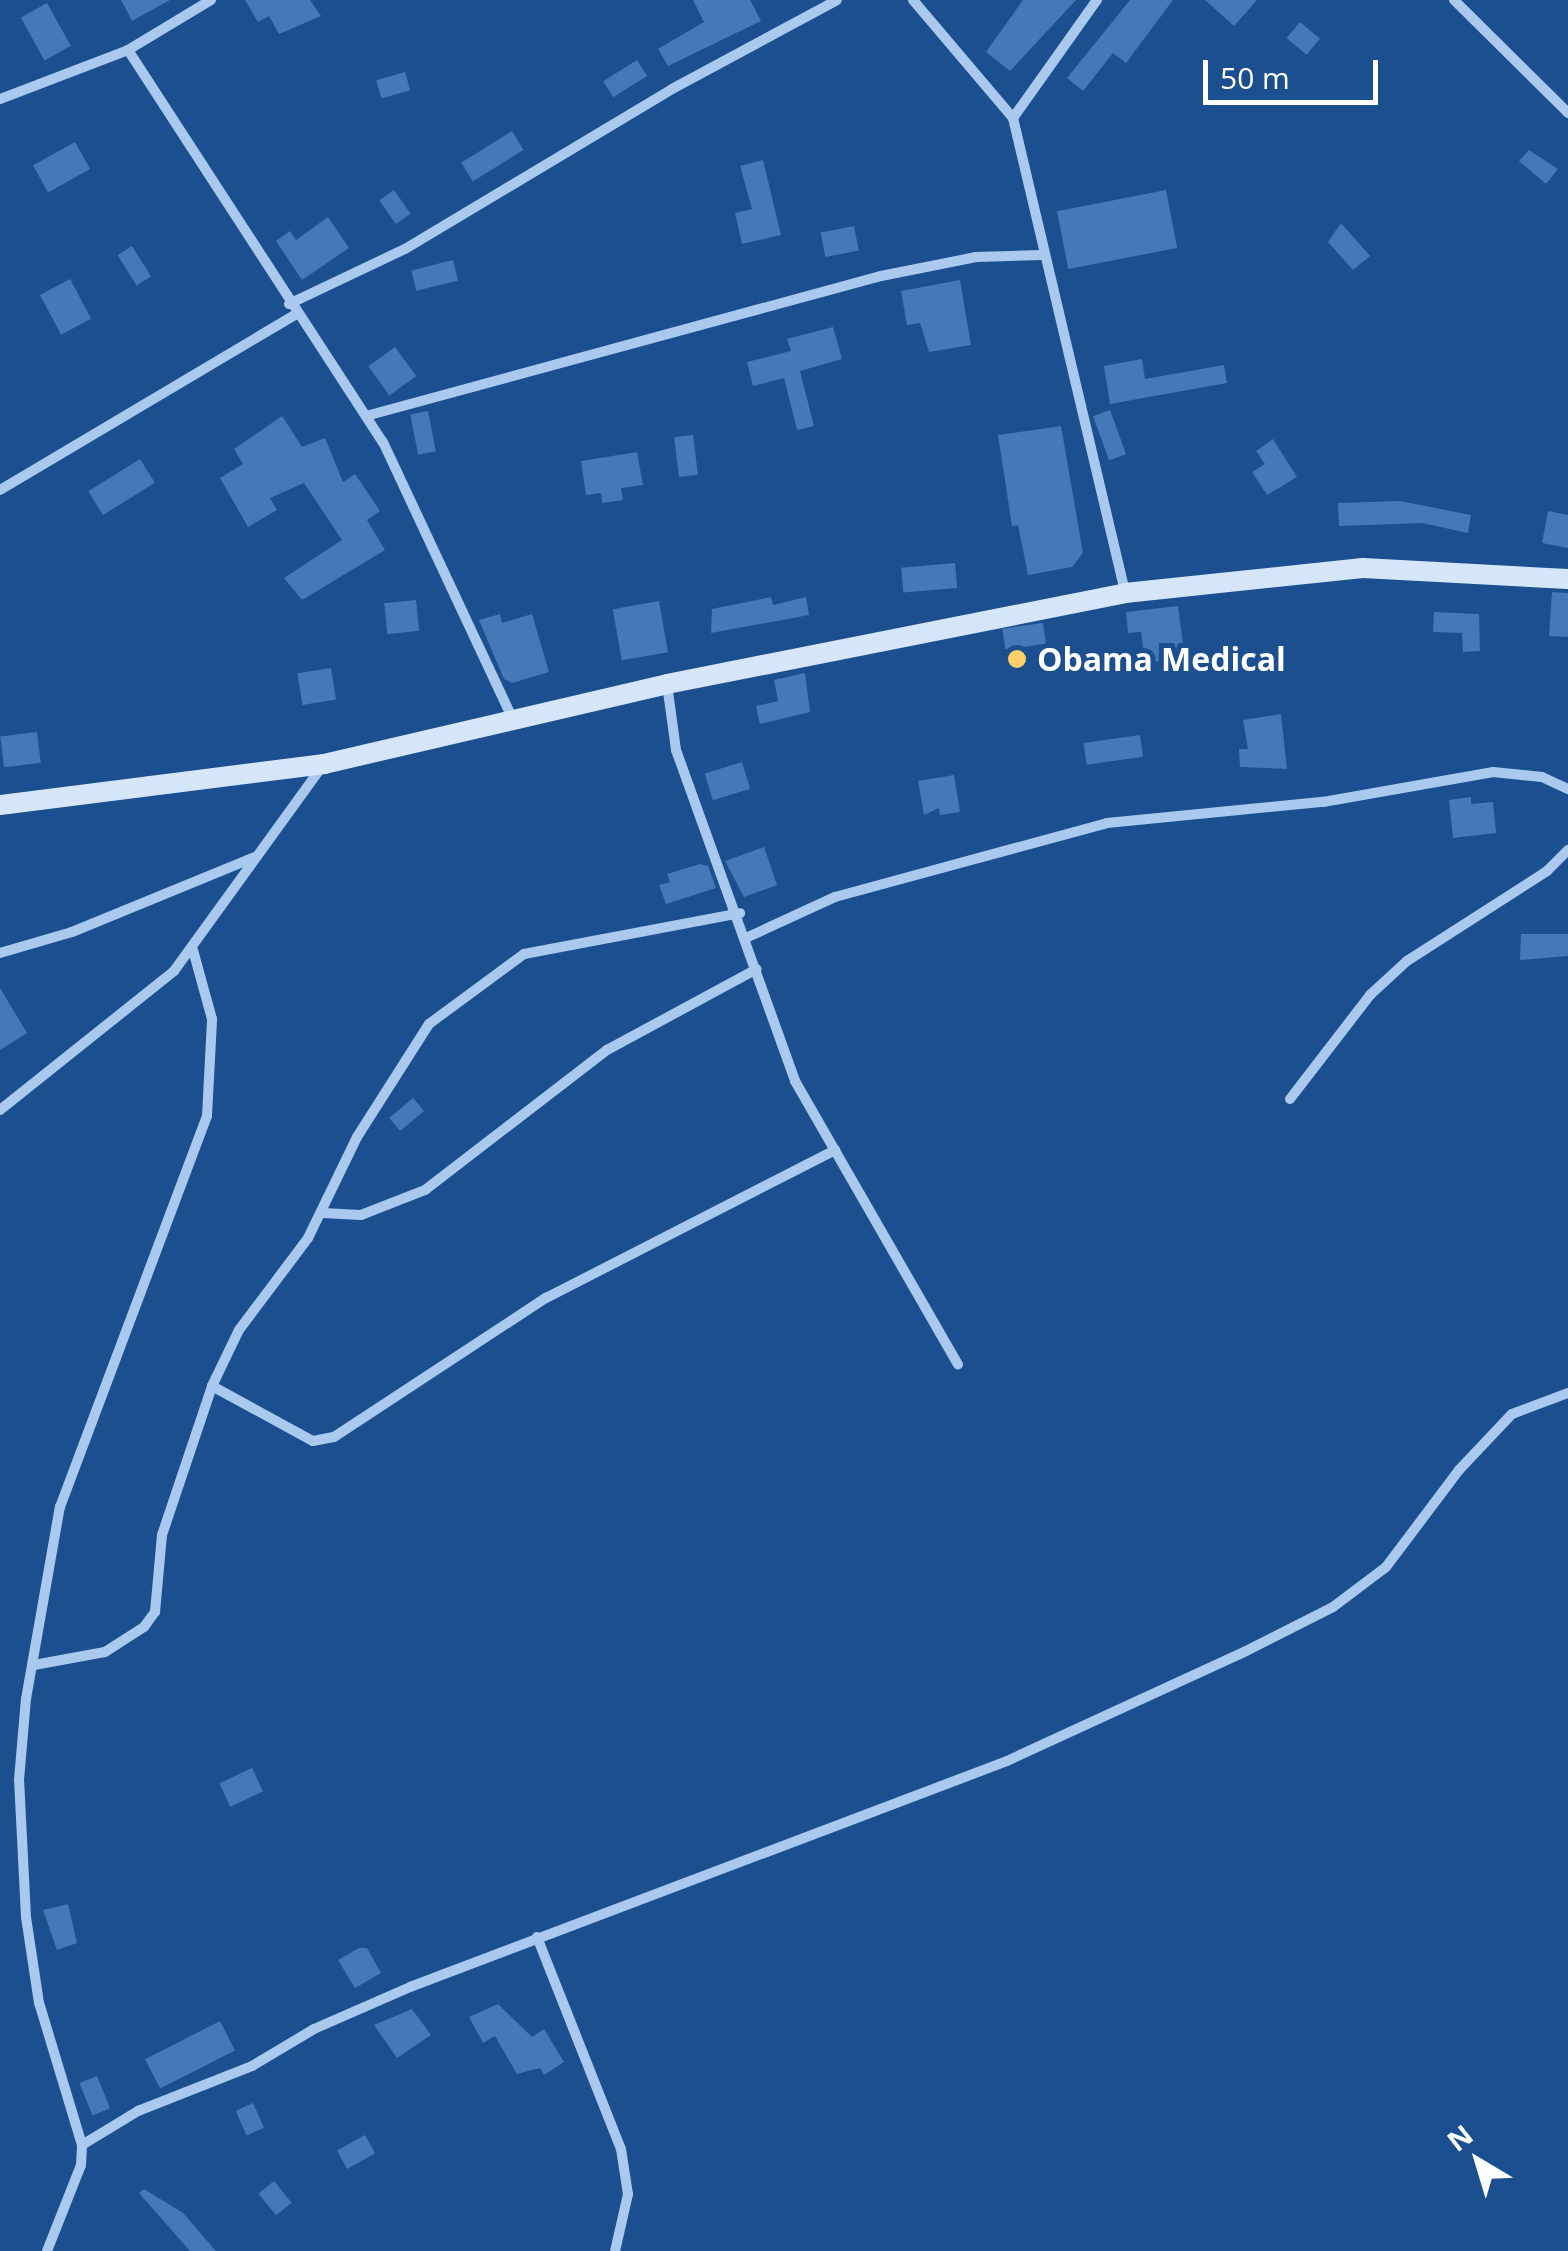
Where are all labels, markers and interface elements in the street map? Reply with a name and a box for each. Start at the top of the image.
scale bar [1208,40,1383,102]
text: 50 m [1220,57,1290,98]
place label: Obama Medical [1037,640,1286,678]
marker: Obama Medical [1006,648,1028,670]
north arrow [1428,2111,1528,2211]
text: N [1439,2115,1480,2159]

